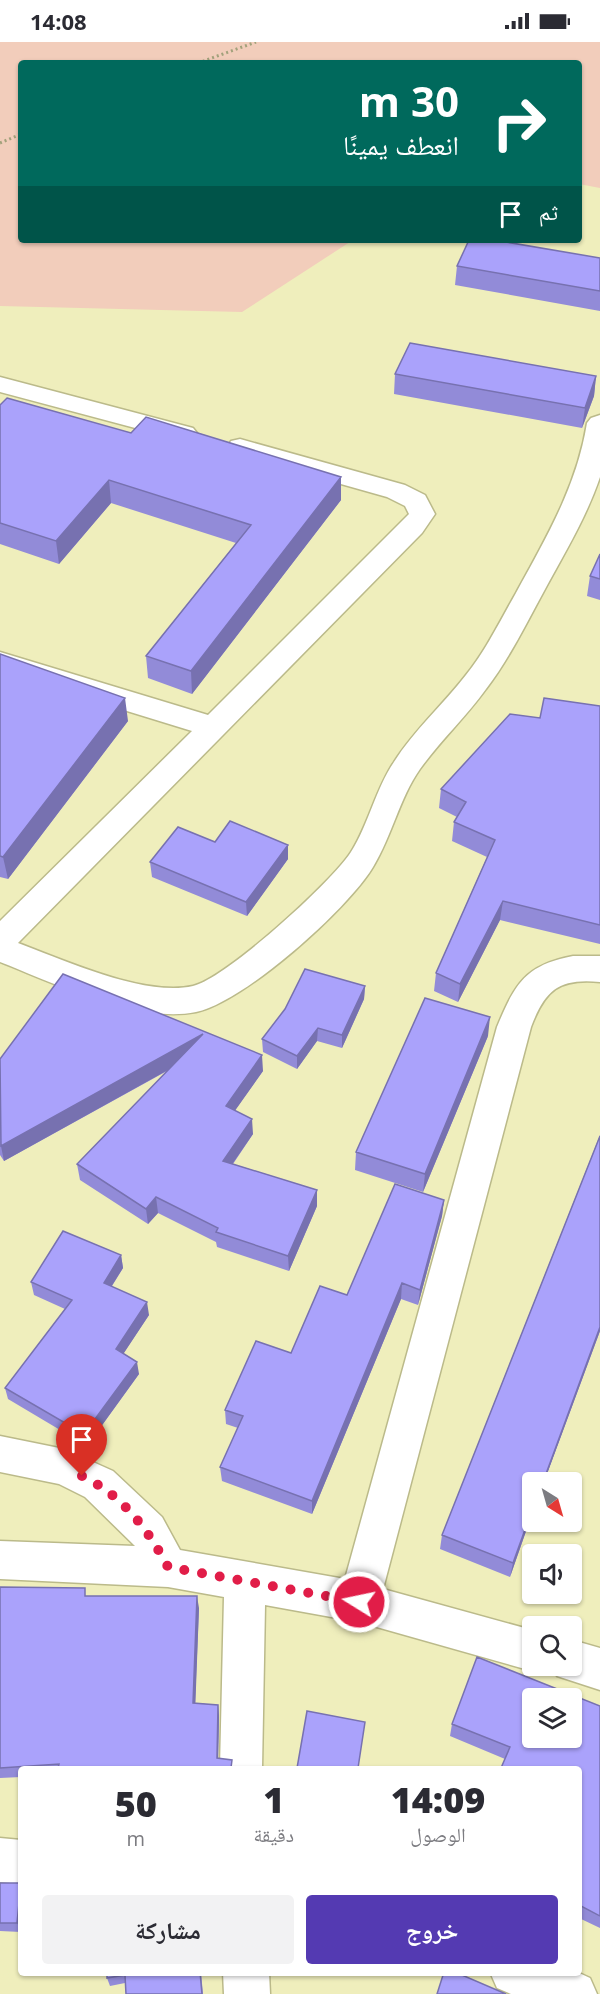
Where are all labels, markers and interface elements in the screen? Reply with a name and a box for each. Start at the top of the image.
text: 14:08 [30,6,87,36]
text: 30 m [359,72,459,129]
icon: right [480,84,558,162]
text: انعطف يمينًا [343,126,459,163]
text: ثم [539,196,558,226]
icon: arrive [494,198,527,231]
pin [56,1414,107,1476]
icon: arrive [65,1423,98,1456]
north arrow [522,1472,582,1532]
map controls [522,1472,582,1748]
button: sound [522,1544,582,1604]
position arrow [327,1570,391,1634]
button: search [522,1616,582,1676]
button: layers [522,1688,582,1748]
text: 1 [263,1775,284,1824]
text: 14:09 [391,1775,485,1824]
text: 50 [115,1779,157,1828]
text: دقيقة [253,1821,294,1848]
text: الوصول [410,1821,466,1848]
text: m [126,1825,145,1852]
button: مشاركة [42,1895,294,1964]
button: خروج [306,1895,558,1964]

